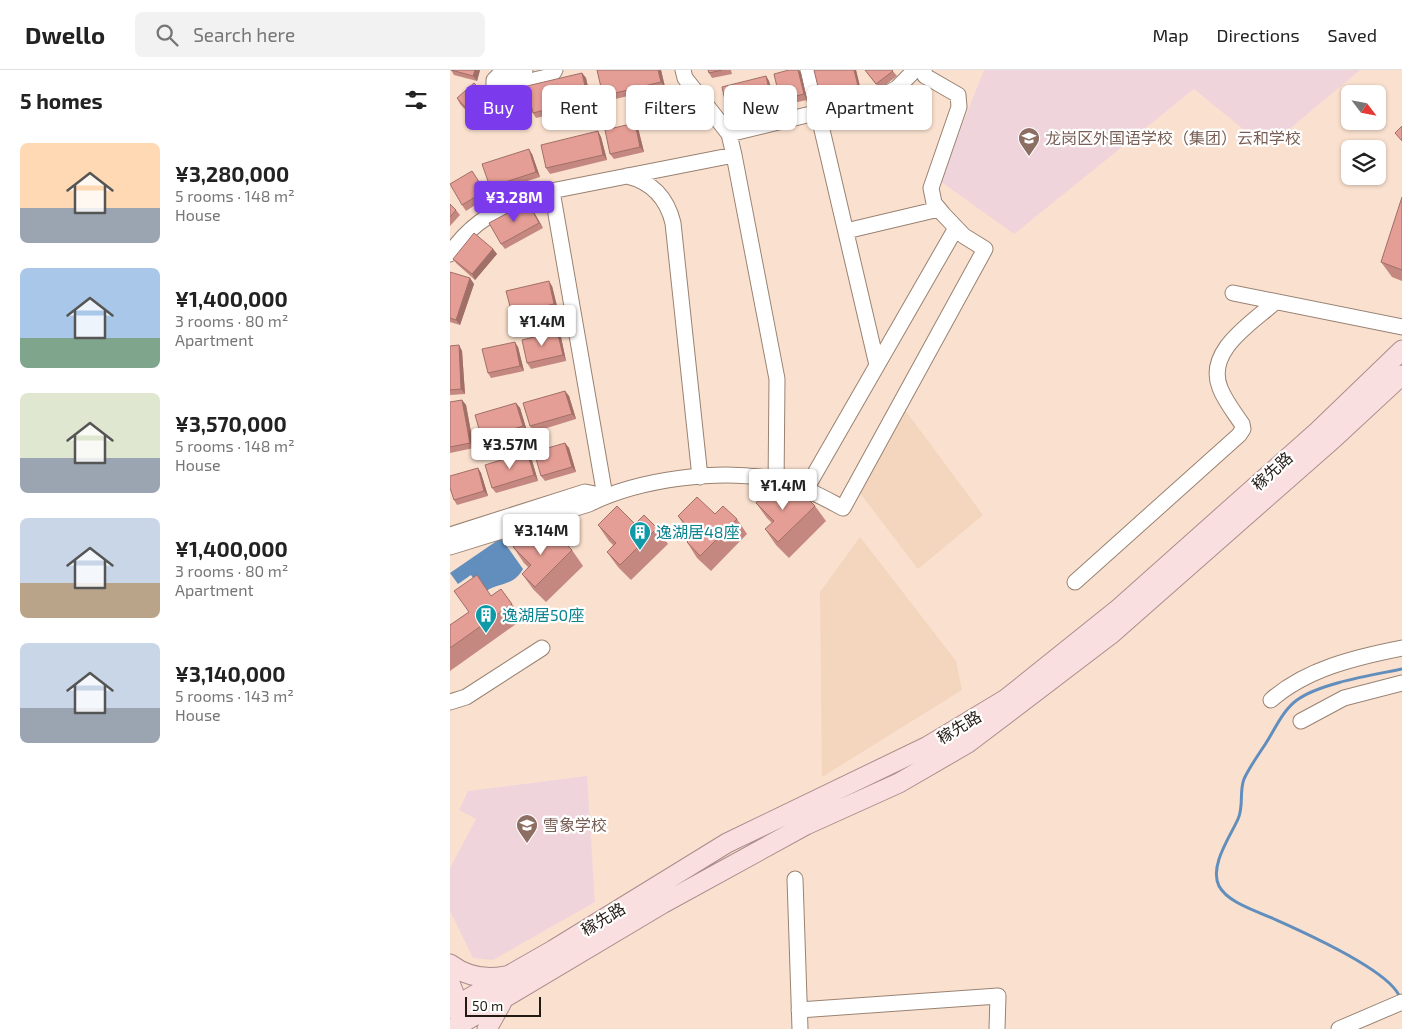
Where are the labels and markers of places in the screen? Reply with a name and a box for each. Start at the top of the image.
school or university icon: 龙岗区外国语学校（集团）云和学校 [1017,126,1041,157]
place label: 龙岗区外国语学校（集团）云和学校 [1045,128,1301,147]
pin: ¥3.28M [473,180,555,223]
pin: ¥1.4M [507,304,577,347]
pin: ¥3.57M [469,428,551,470]
pin: ¥1.4M [748,468,818,511]
pin: ¥3.14M [500,514,582,556]
building icon: 逸湖居48座 [628,520,652,551]
place label: 逸湖居48座 [656,522,740,541]
building icon: 逸湖居50座 [474,603,498,634]
place label: 逸湖居50座 [502,605,584,624]
school or university icon: 雪象学校 [515,813,539,844]
place label: 雪象学校 [543,815,607,834]

